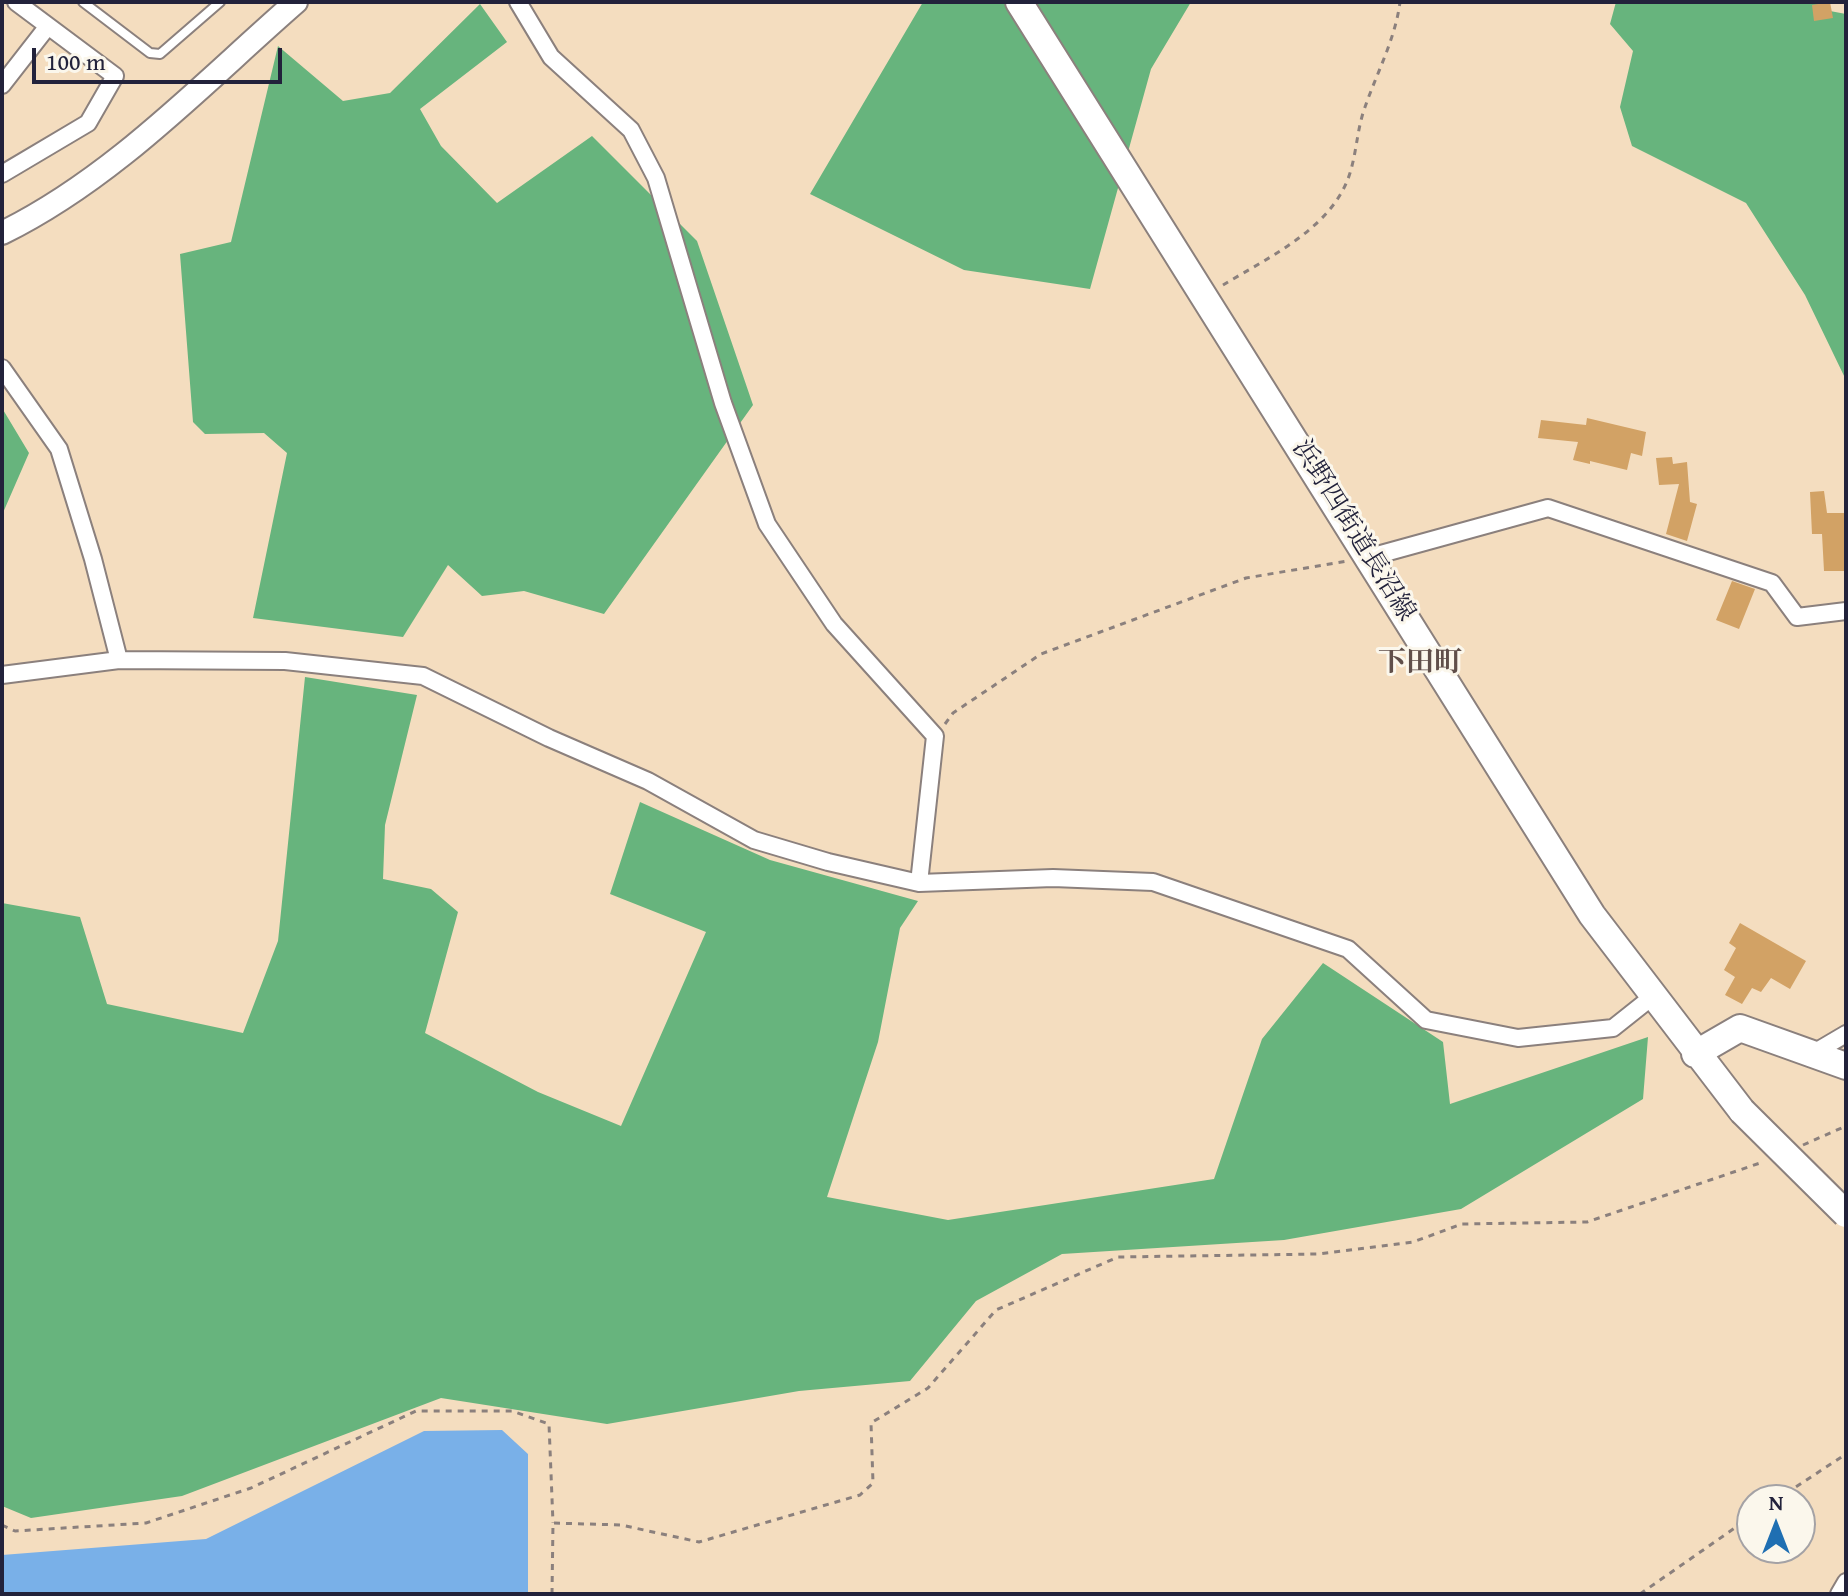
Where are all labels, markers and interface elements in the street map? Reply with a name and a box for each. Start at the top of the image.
scale bar [36,32,286,82]
text: 100 m [46,44,106,79]
street label: 浜野四街道長沼線 [1285,435,1421,627]
district label: 下田町 [1378,647,1462,681]
north arrow [1736,1484,1816,1564]
text: N [1769,1486,1783,1518]

